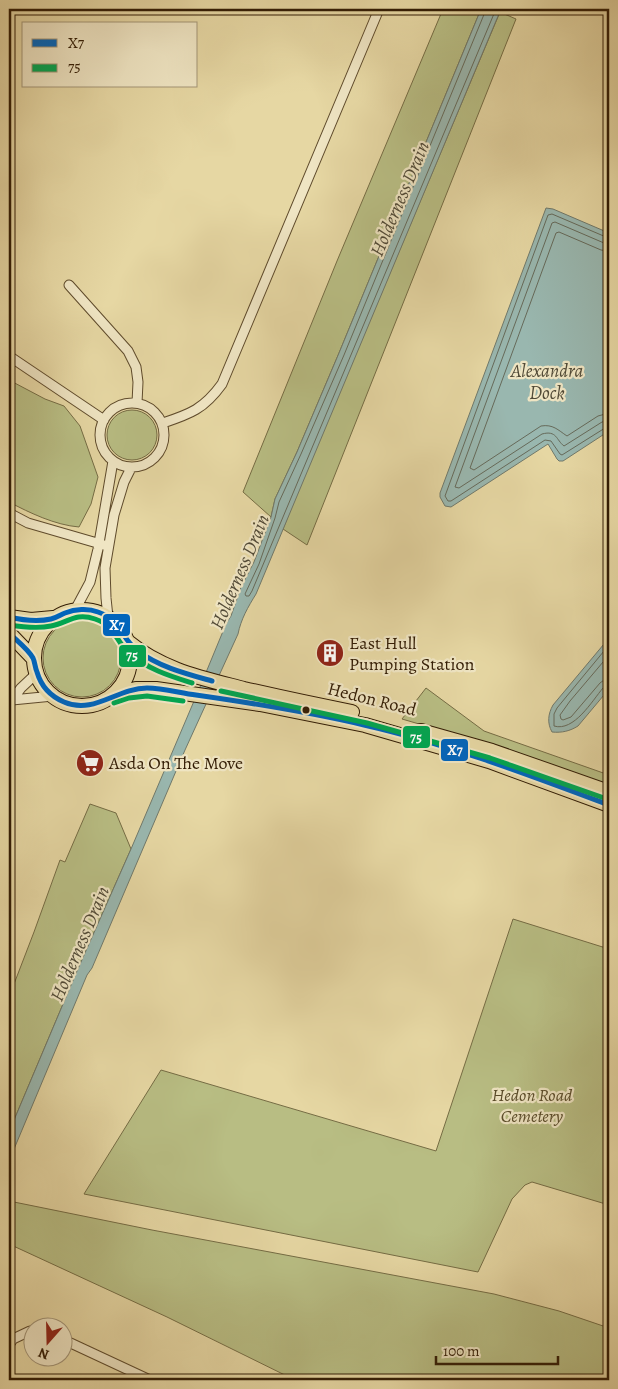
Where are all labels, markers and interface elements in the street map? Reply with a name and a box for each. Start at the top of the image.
legend [22,22,198,88]
text: X7 [68,33,85,53]
text: 75 [68,57,81,77]
water label: Holderness Drain [364,137,436,261]
water label: Alexandra Dock [510,358,583,406]
water label: Holderness Drain [204,510,276,634]
line badge: X7 [102,613,131,637]
text: X7 [109,616,125,635]
place label: East Hull Pumping Station [349,631,475,676]
building icon: East Hull Pumping Station [315,638,345,668]
line badge: 75 [118,644,147,668]
text: 75 [126,646,138,665]
street label: Hedon Road [325,676,419,722]
unlabelled marker [301,705,311,715]
line badge: 75 [402,725,431,749]
text: 75 [410,728,422,747]
line badge: X7 [440,738,469,762]
text: X7 [447,741,463,760]
supermarket icon: Asda On The Move [75,748,105,778]
place label: Asda On The Move [108,751,243,775]
water label: Holderness Drain [44,882,116,1006]
park label: Hedon Road Cemetery [492,1083,573,1128]
north arrow [22,1316,72,1366]
scale bar [436,1334,558,1366]
text: 100 m [443,1341,480,1361]
text: N [36,1343,52,1364]

